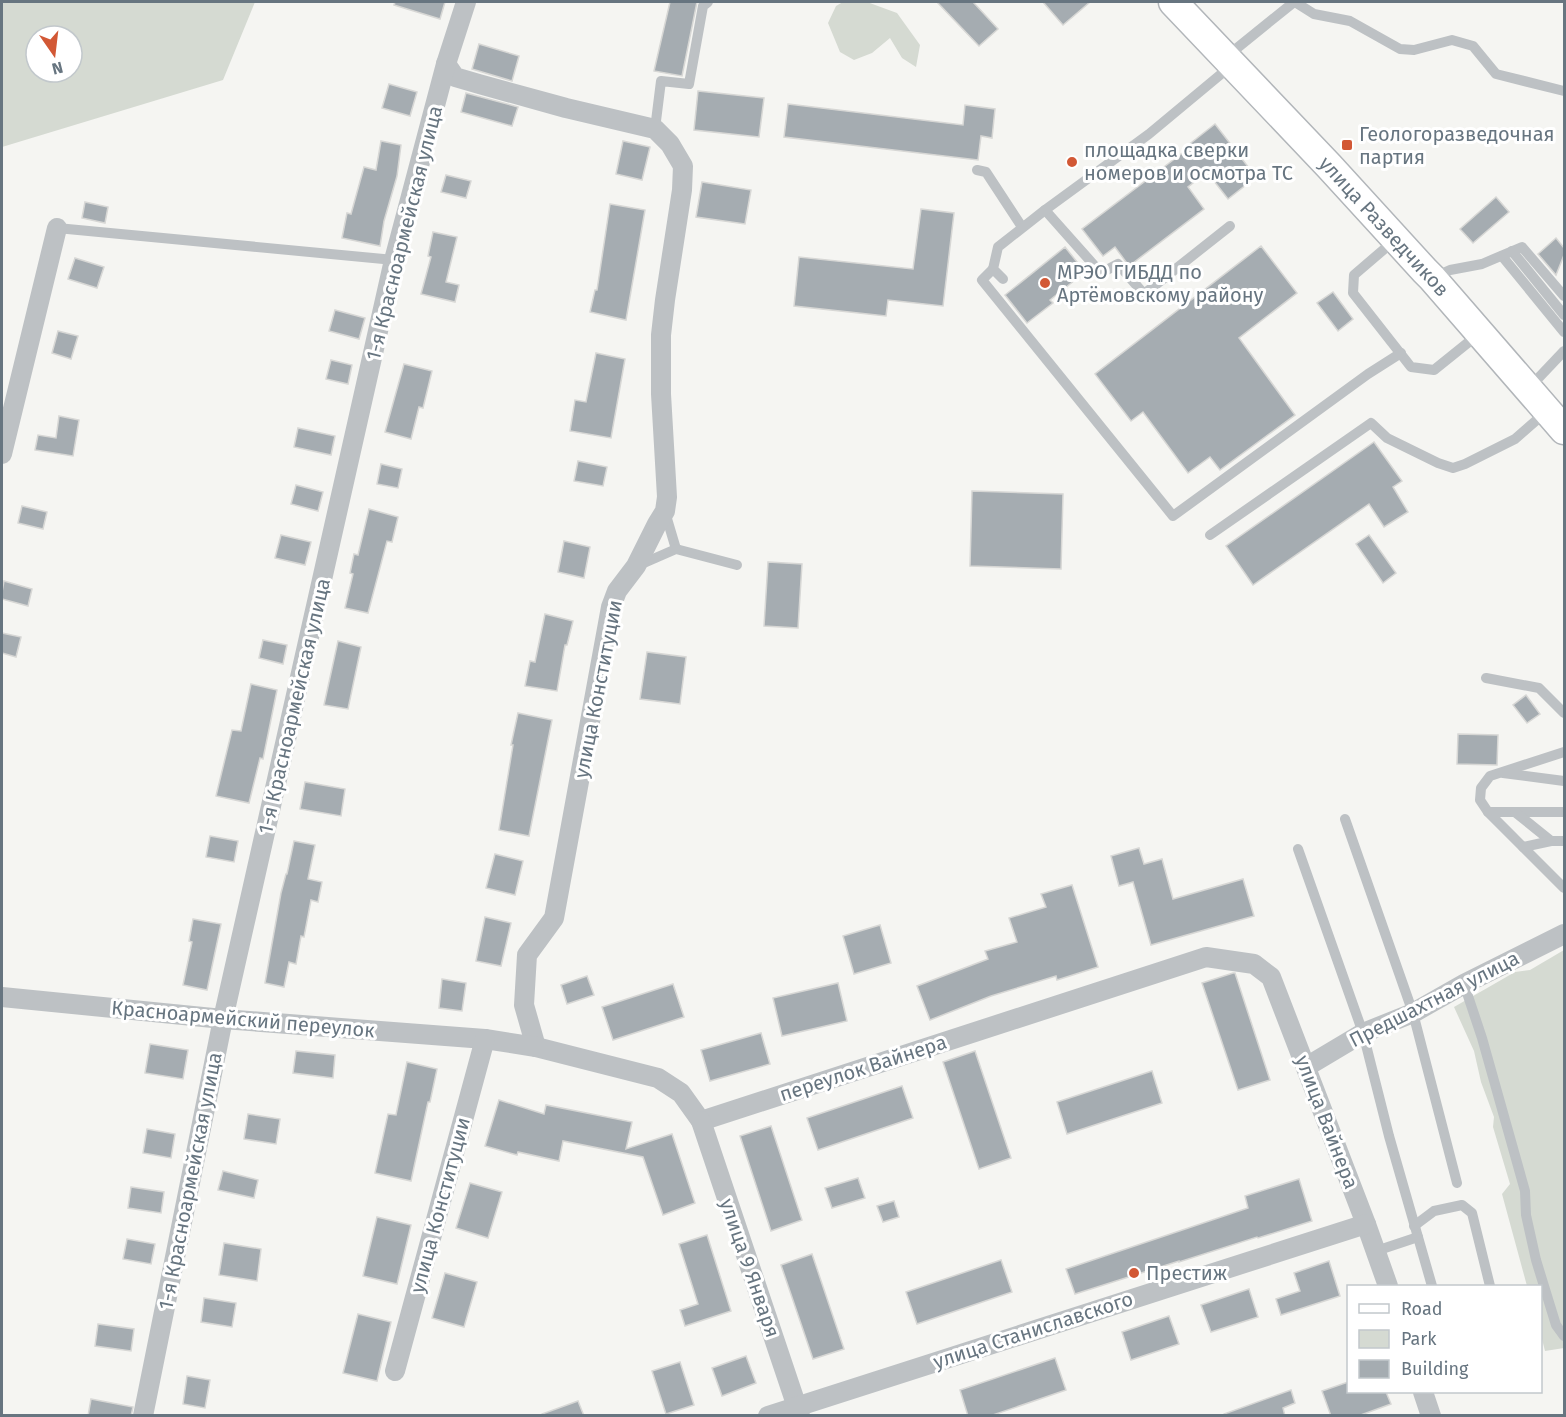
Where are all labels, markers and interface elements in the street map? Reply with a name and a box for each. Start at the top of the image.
north arrow [24,24,84,84]
text: N [50,58,65,79]
street label: 1-я Красноармейская улица [361,103,447,363]
place label: Геологоразведочная партия [1359,122,1555,169]
place label: площадка сверки номеров и осмотра ТС [1084,138,1293,185]
marker: Геологоразведочная партия [1340,138,1354,152]
street label: улица Разведчиков [1314,151,1454,301]
marker: площадка сверки номеров и осмотра ТС [1065,155,1079,169]
place label: МРЭО ГИБДД по Артёмовскому району [1057,260,1264,307]
marker: МРЭО ГИБДД по Артёмовскому району [1038,276,1052,290]
street label: 1-я Красноармейская улица [253,576,335,836]
street label: улица Конституции [569,598,627,780]
street label: Предшахтная улица [1345,946,1523,1052]
street label: Красноармейский переулок [110,996,376,1043]
street label: переулок Вайнера [776,1030,950,1106]
street label: 1-я Красноармейская улица [153,1050,227,1312]
street label: улица Вайнера [1290,1052,1364,1192]
street label: улица Конституции [405,1114,475,1296]
street label: улица 9 Января [715,1195,785,1341]
place label: Престиж [1146,1261,1227,1285]
marker: Престиж [1127,1266,1141,1280]
legend [1347,1285,1542,1393]
street label: улица Станиславского [930,1286,1136,1374]
text: Road [1401,1298,1443,1320]
text: Park [1401,1328,1437,1350]
text: Building [1401,1358,1469,1380]

